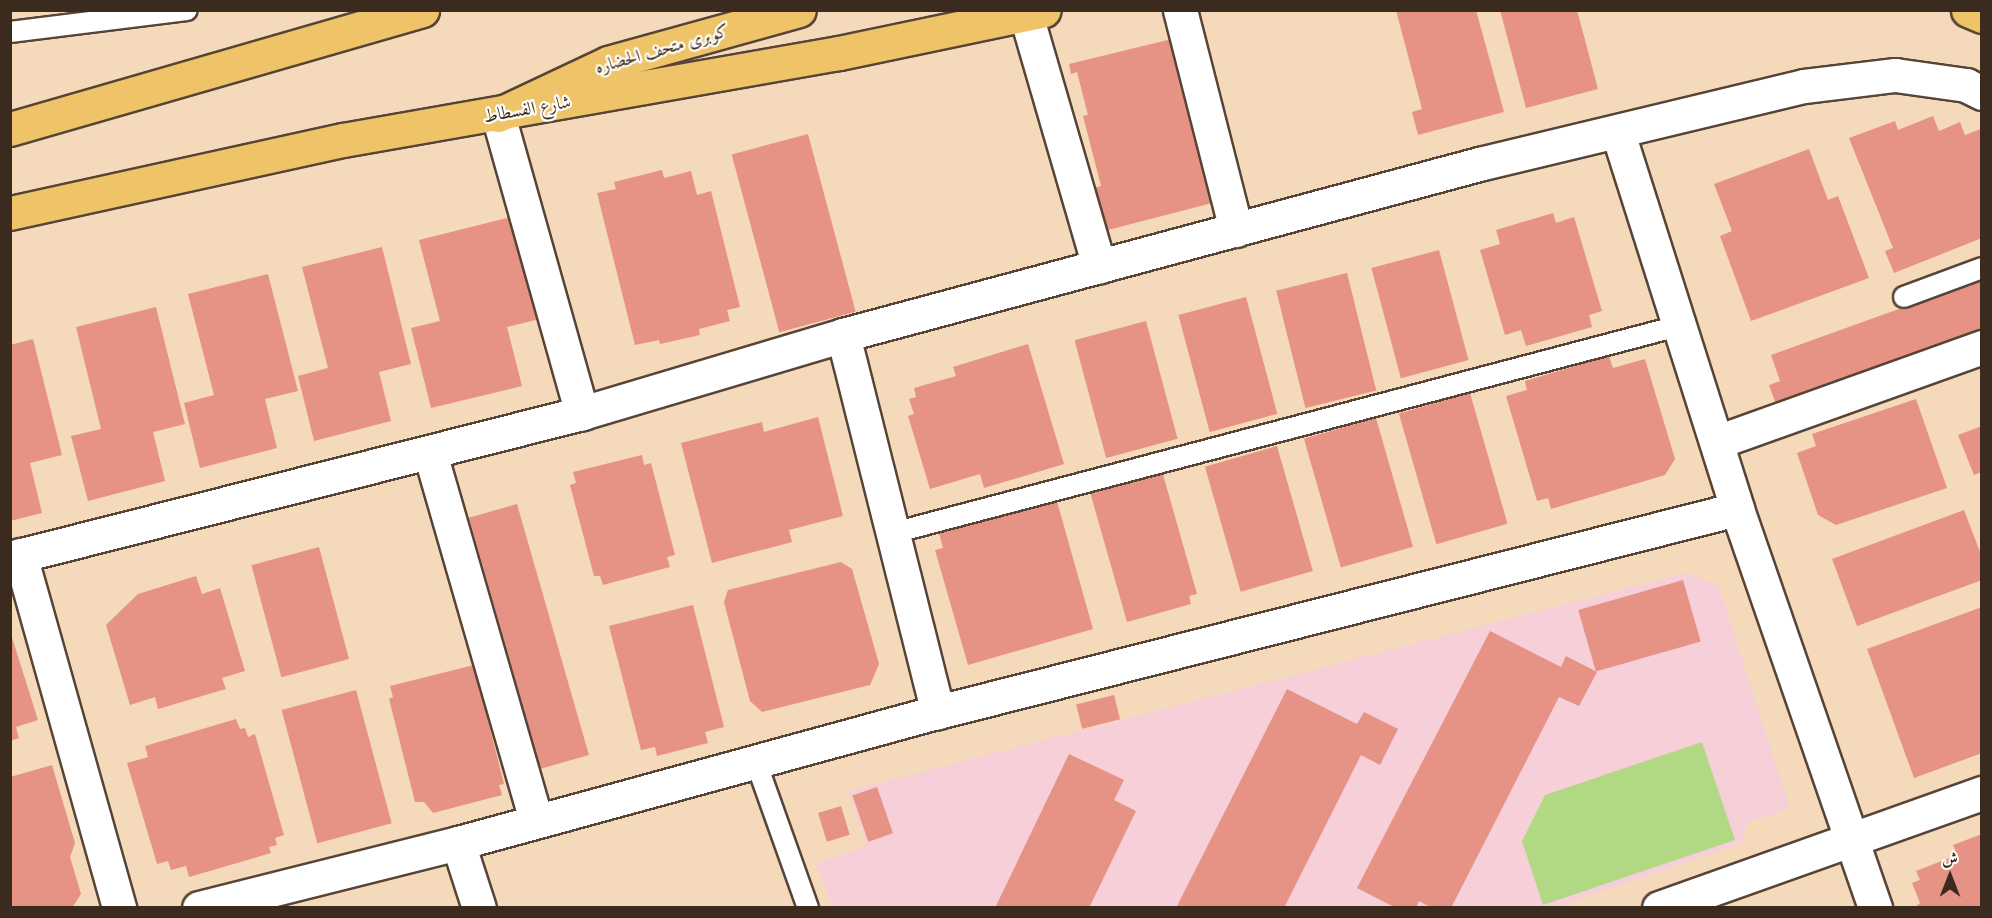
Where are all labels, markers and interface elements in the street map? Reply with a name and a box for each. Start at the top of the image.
street label: كوبرى متحف الحضاره [593,20,731,78]
street label: شارع الفسطاط [482,91,572,127]
north arrow [1920,846,1980,906]
text: ش [1942,848,1958,868]

